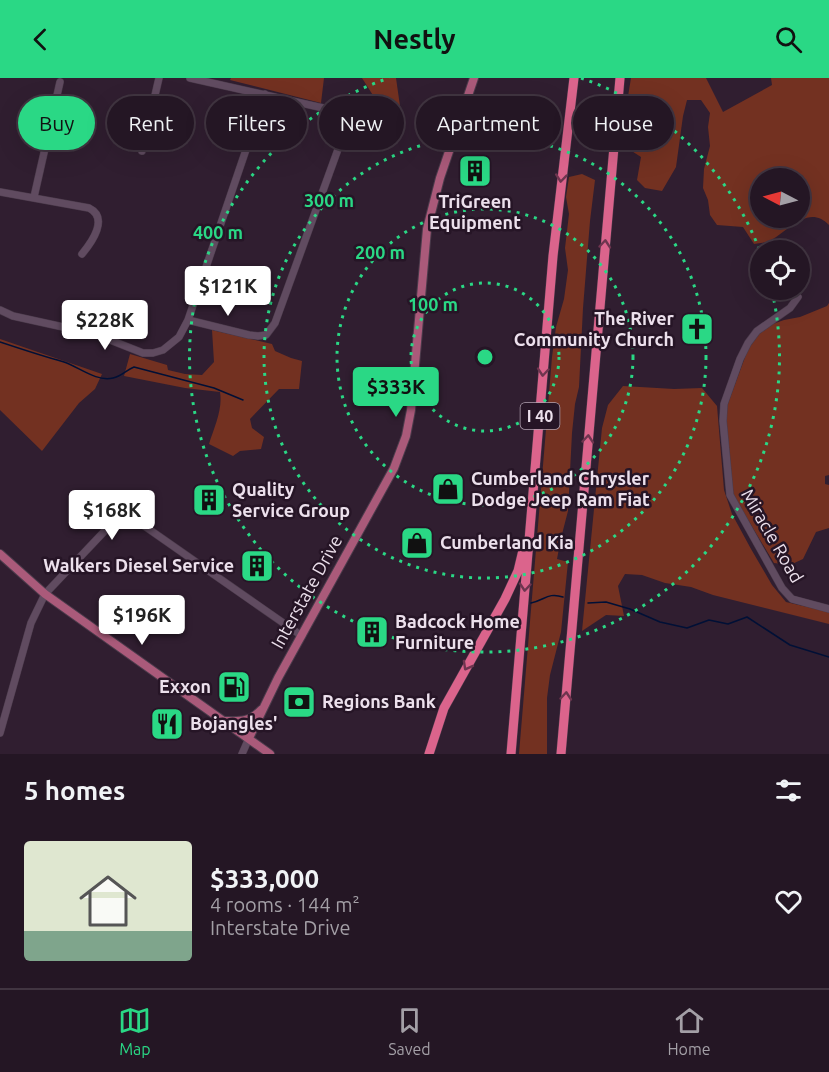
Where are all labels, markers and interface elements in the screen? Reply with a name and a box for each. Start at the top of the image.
icon: back [24,23,57,56]
icon: search [772,23,805,56]
text: Nestly [373,24,456,54]
chip: Buy [18,96,95,150]
chip: Rent [107,96,194,150]
chip: Filters [206,96,307,150]
chip: New [319,96,404,150]
chip: Apartment [416,96,561,150]
chip: House [573,96,674,150]
building icon: TriGreen Equipment [457,153,493,189]
north arrow [750,168,810,228]
map controls [750,168,810,300]
one-way arrow [555,173,568,182]
text: 300 m [304,190,354,210]
place label: TriGreen Equipment [429,191,521,232]
text: 400 m [193,222,243,242]
one-way arrow [598,240,611,249]
button: locate [750,240,810,300]
text: 200 m [355,242,405,262]
pin: $121K [186,266,270,317]
text: $121K [199,274,257,297]
text: 100 m [408,294,458,314]
pin: $228K [63,300,147,351]
text: $228K [76,308,134,331]
place label: The River Community Church [514,308,675,349]
church icon: The River Community Church [679,311,715,347]
centre of rings [475,347,495,367]
pin: $333K [354,367,438,418]
one-way arrow [537,367,550,376]
text: $333K [367,375,425,398]
road number: I 40 [520,403,560,429]
one-way arrow [581,434,594,443]
place label: Cumberland Chrysler Dodge Jeep Ram Fiat [471,468,650,509]
shop icon: Cumberland Chrysler Dodge Jeep Ram Fiat [430,471,466,507]
place label: Quality Service Group [232,479,350,520]
building icon: Quality Service Group [191,482,227,518]
street label: Miracle Road [738,485,808,586]
pin: $168K [70,490,154,541]
text: $168K [83,498,141,521]
shop icon: Cumberland Kia [399,525,435,561]
street label: Interstate Drive [267,531,346,652]
place label: Cumberland Kia [440,532,574,552]
building icon: Walkers Diesel Service [239,548,275,584]
place label: Walkers Diesel Service [43,555,234,575]
one-way arrow [519,583,532,592]
pin: $196K [100,595,184,646]
text: $196K [113,603,171,626]
place label: Badcock Home Furniture [395,611,520,652]
building icon: Badcock Home Furniture [354,614,390,650]
one-way arrow [463,660,475,670]
fuel station icon: Exxon [216,669,252,705]
place label: Exxon [159,676,211,696]
bank icon: Regions Bank [281,684,317,720]
place label: Regions Bank [322,691,436,711]
one-way arrow [559,691,572,700]
restaurant icon: Bojangles' [149,706,185,742]
place label: Bojangles' [190,713,277,733]
icon: filters [772,774,805,807]
text: 5 homes [24,776,125,805]
text: $333,000 [210,864,319,893]
icon: home [72,865,144,937]
icon: heart [772,885,805,918]
text: 4 rooms · 144 m² [210,893,360,916]
text: Interstate Drive [210,916,350,939]
tab: Map [118,1004,151,1058]
tab: Saved [388,1004,431,1058]
tab: Home [667,1004,711,1058]

